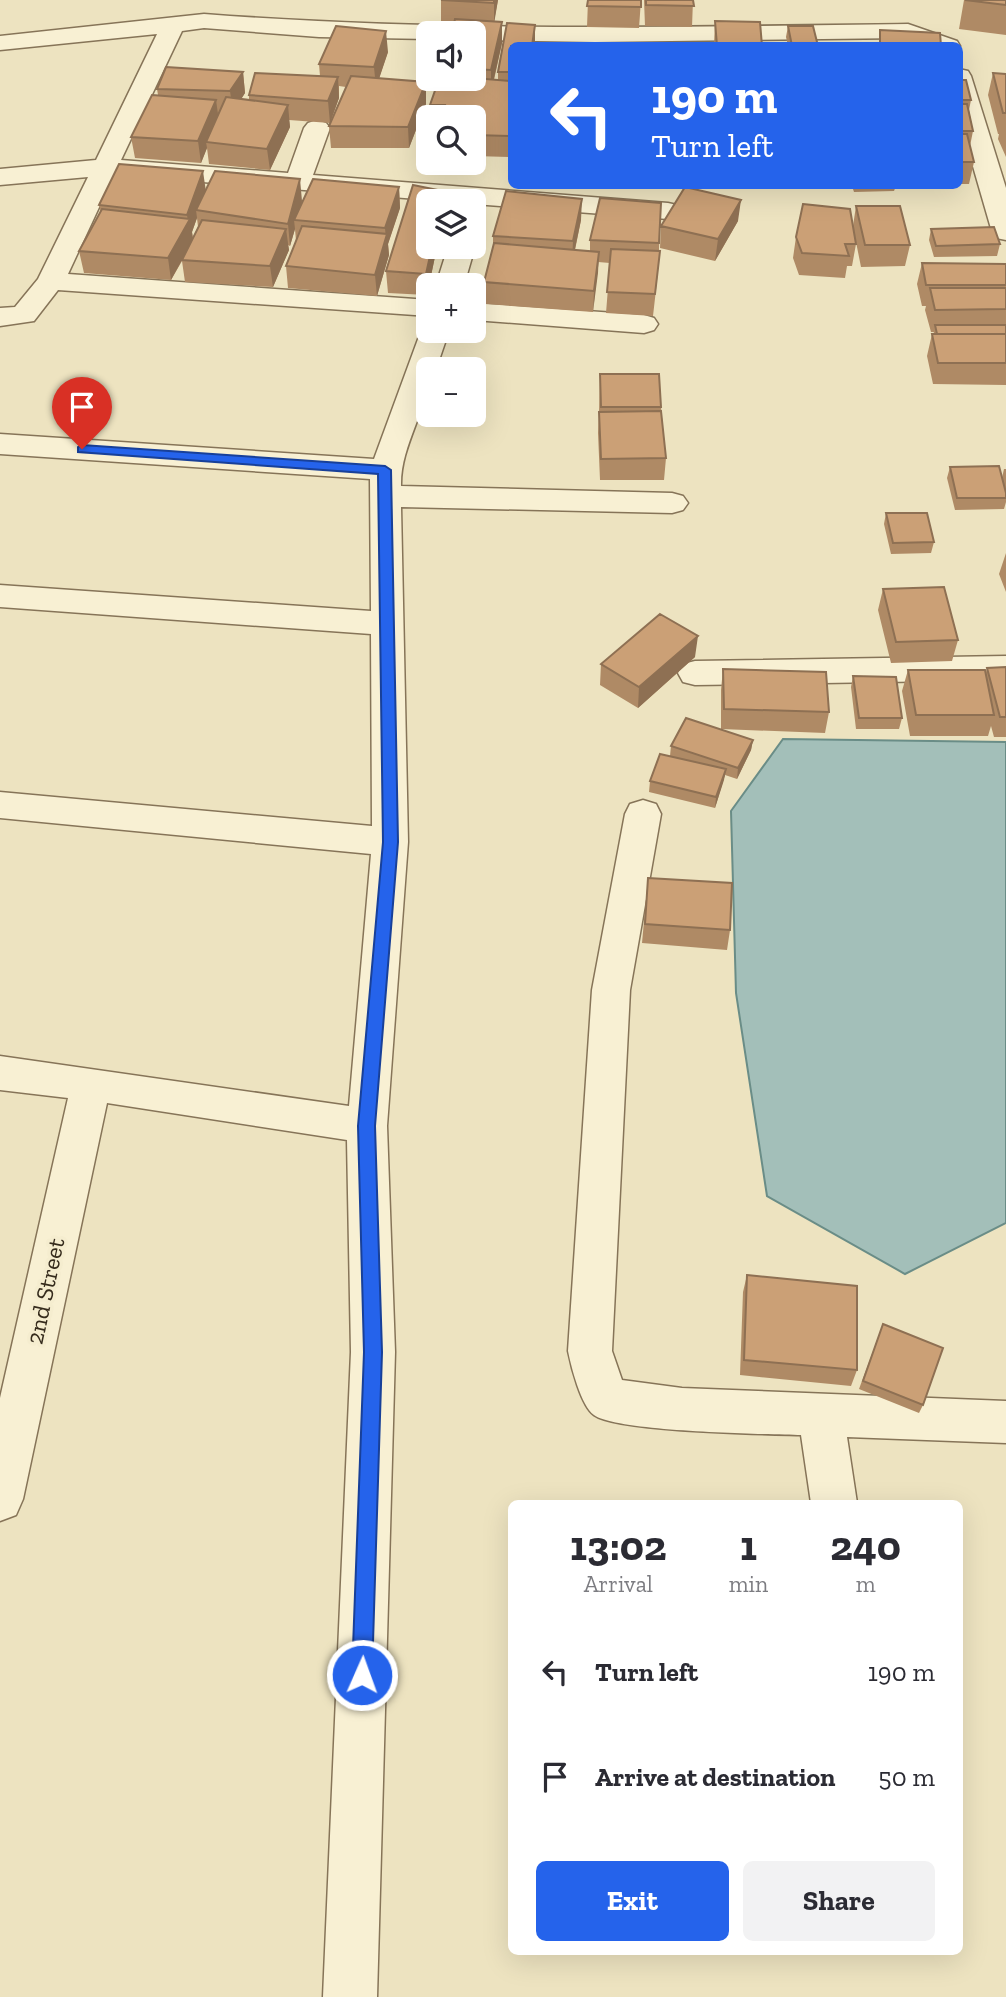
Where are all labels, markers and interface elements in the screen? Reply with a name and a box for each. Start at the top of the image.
map controls [416,21,486,427]
button: sound [416,21,486,91]
text: 190 m [651,67,777,126]
icon: left [536,70,627,161]
button: search [416,105,486,175]
text: Turn left [651,127,773,165]
button: layers [416,189,486,259]
button: + [416,273,486,343]
button: − [416,357,486,427]
pin [52,377,112,449]
icon: arrive [63,388,101,426]
street label: 2nd Street [20,1235,70,1347]
text: 13:02 [570,1520,667,1571]
text: 1 [740,1520,757,1571]
text: 240 [830,1520,901,1571]
text: Arrival [584,1570,653,1598]
text: min [729,1570,768,1598]
text: m [856,1570,876,1598]
position arrow [325,1638,399,1712]
icon: left [536,1653,574,1691]
text: Turn left [595,1656,698,1688]
text: 190 m [868,1656,935,1688]
icon: arrive [536,1758,574,1796]
text: Arrive at destination [595,1761,835,1793]
text: 50 m [878,1761,935,1793]
button: Exit [536,1861,729,1941]
button: Share [743,1861,935,1941]

